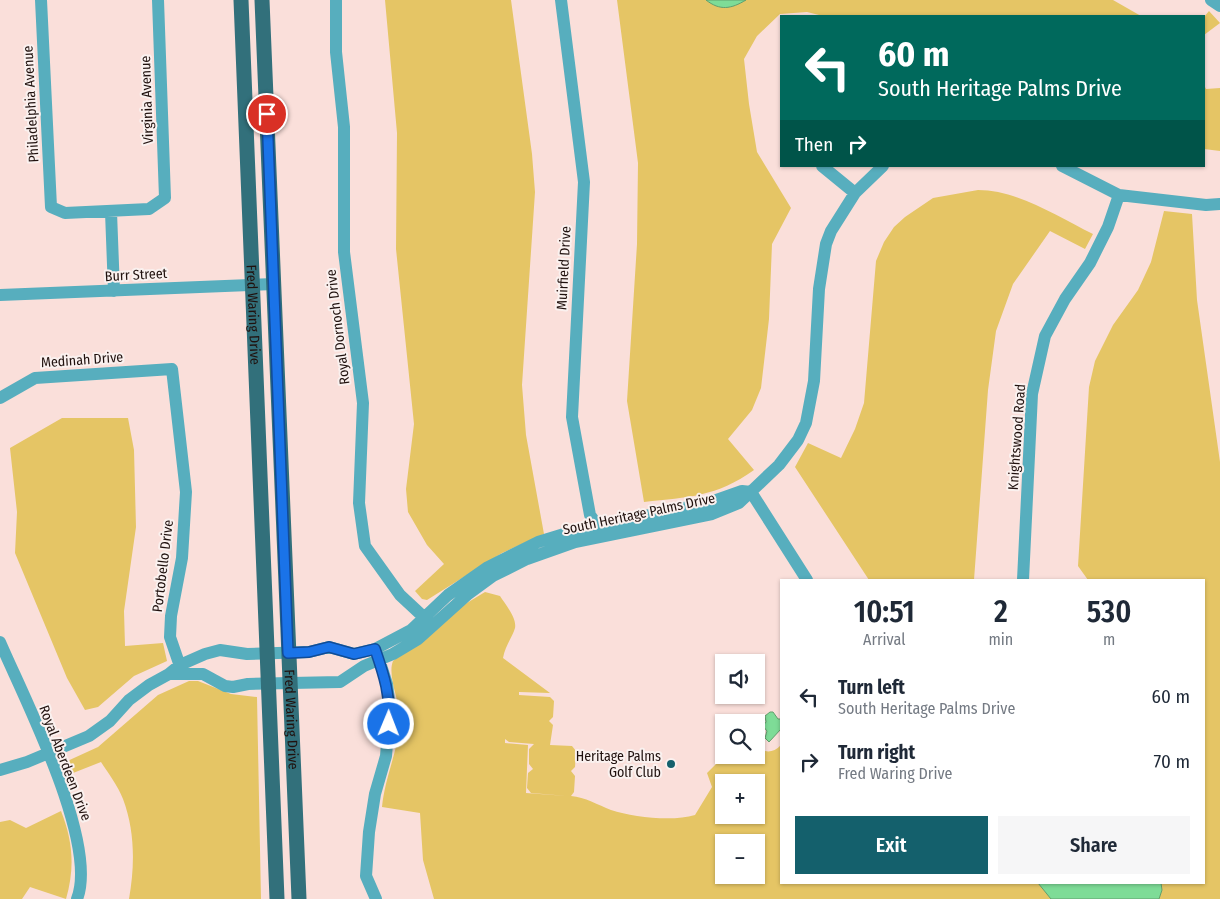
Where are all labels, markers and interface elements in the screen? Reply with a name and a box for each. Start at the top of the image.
text: 60 m [878,33,949,75]
icon: left [795,35,860,100]
street label: Philadelphia Avenue [19,45,43,163]
street label: Virginia Avenue [137,55,157,145]
text: South Heritage Palms Drive [878,75,1122,102]
pin [246,93,288,135]
icon: arrive [253,100,281,128]
icon: right [843,130,871,158]
text: Then [795,133,833,156]
street label: Muirfield Drive [553,226,575,310]
street label: Fred Waring Drive [243,264,264,365]
street label: Burr Street [104,265,168,285]
street label: Royal Dornoch Drive [322,268,353,386]
street label: Medinah Drive [40,349,124,371]
street label: Knightswood Road [1005,383,1029,491]
street label: South Heritage Palms Drive [561,490,717,538]
street label: Portobello Drive [149,519,177,613]
text: 10:51 [854,594,915,630]
text: 2 [994,594,1008,630]
text: 530 [1087,594,1131,630]
text: Arrival [863,630,905,649]
text: min [988,630,1013,649]
text: m [1103,630,1115,649]
map controls [715,654,765,884]
button: sound [715,654,765,704]
street label: Fred Waring Drive [281,669,302,770]
text: Turn left [838,676,905,699]
icon: left [795,683,823,711]
text: 60 m [1152,685,1190,708]
position arrow [362,697,414,749]
text: South Heritage Palms Drive [838,699,1015,718]
street label: Royal Aberdeen Drive [35,703,95,823]
button: search [715,714,765,764]
text: Turn right [838,741,915,764]
place label: Heritage Palms Golf Club [576,748,661,781]
icon: right [795,748,823,776]
text: 70 m [1154,750,1190,773]
marker: Heritage Palms Golf Club [665,758,677,770]
text: Fred Waring Drive [838,764,952,783]
button: + [715,774,765,824]
button: Exit [795,816,988,874]
button: Share [998,816,1190,874]
button: − [715,834,765,884]

